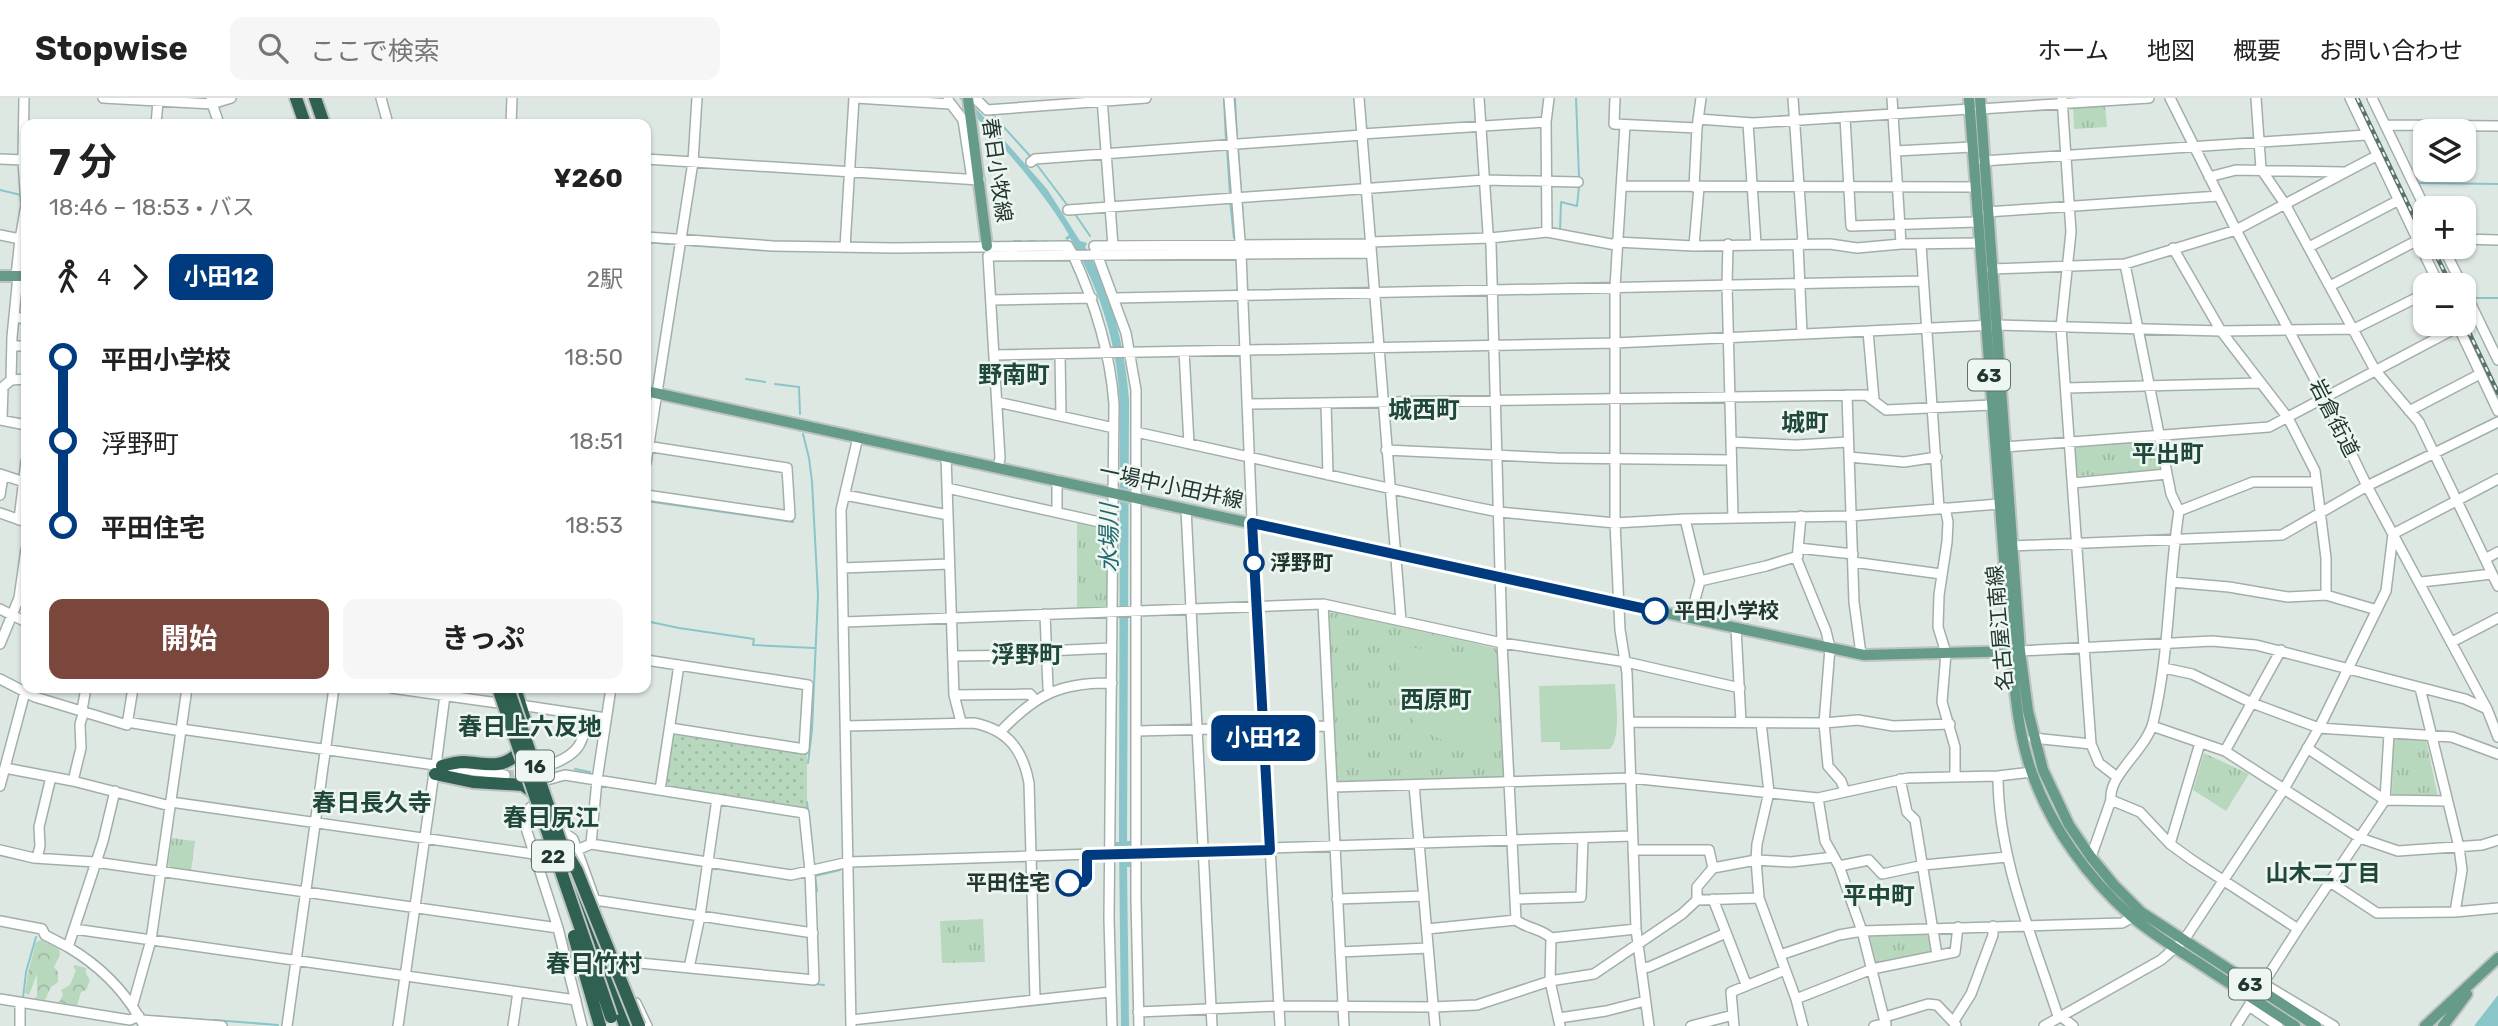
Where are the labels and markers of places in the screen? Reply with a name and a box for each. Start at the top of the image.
place label: 浮野町 [1270,550,1333,575]
marker: 浮野町 [1244,553,1264,573]
marker: 平田小学校 [1642,598,1668,624]
place label: 平田小学校 [1674,598,1779,623]
place label: 平田住宅 [966,870,1050,895]
marker: 平田住宅 [1056,870,1082,896]

